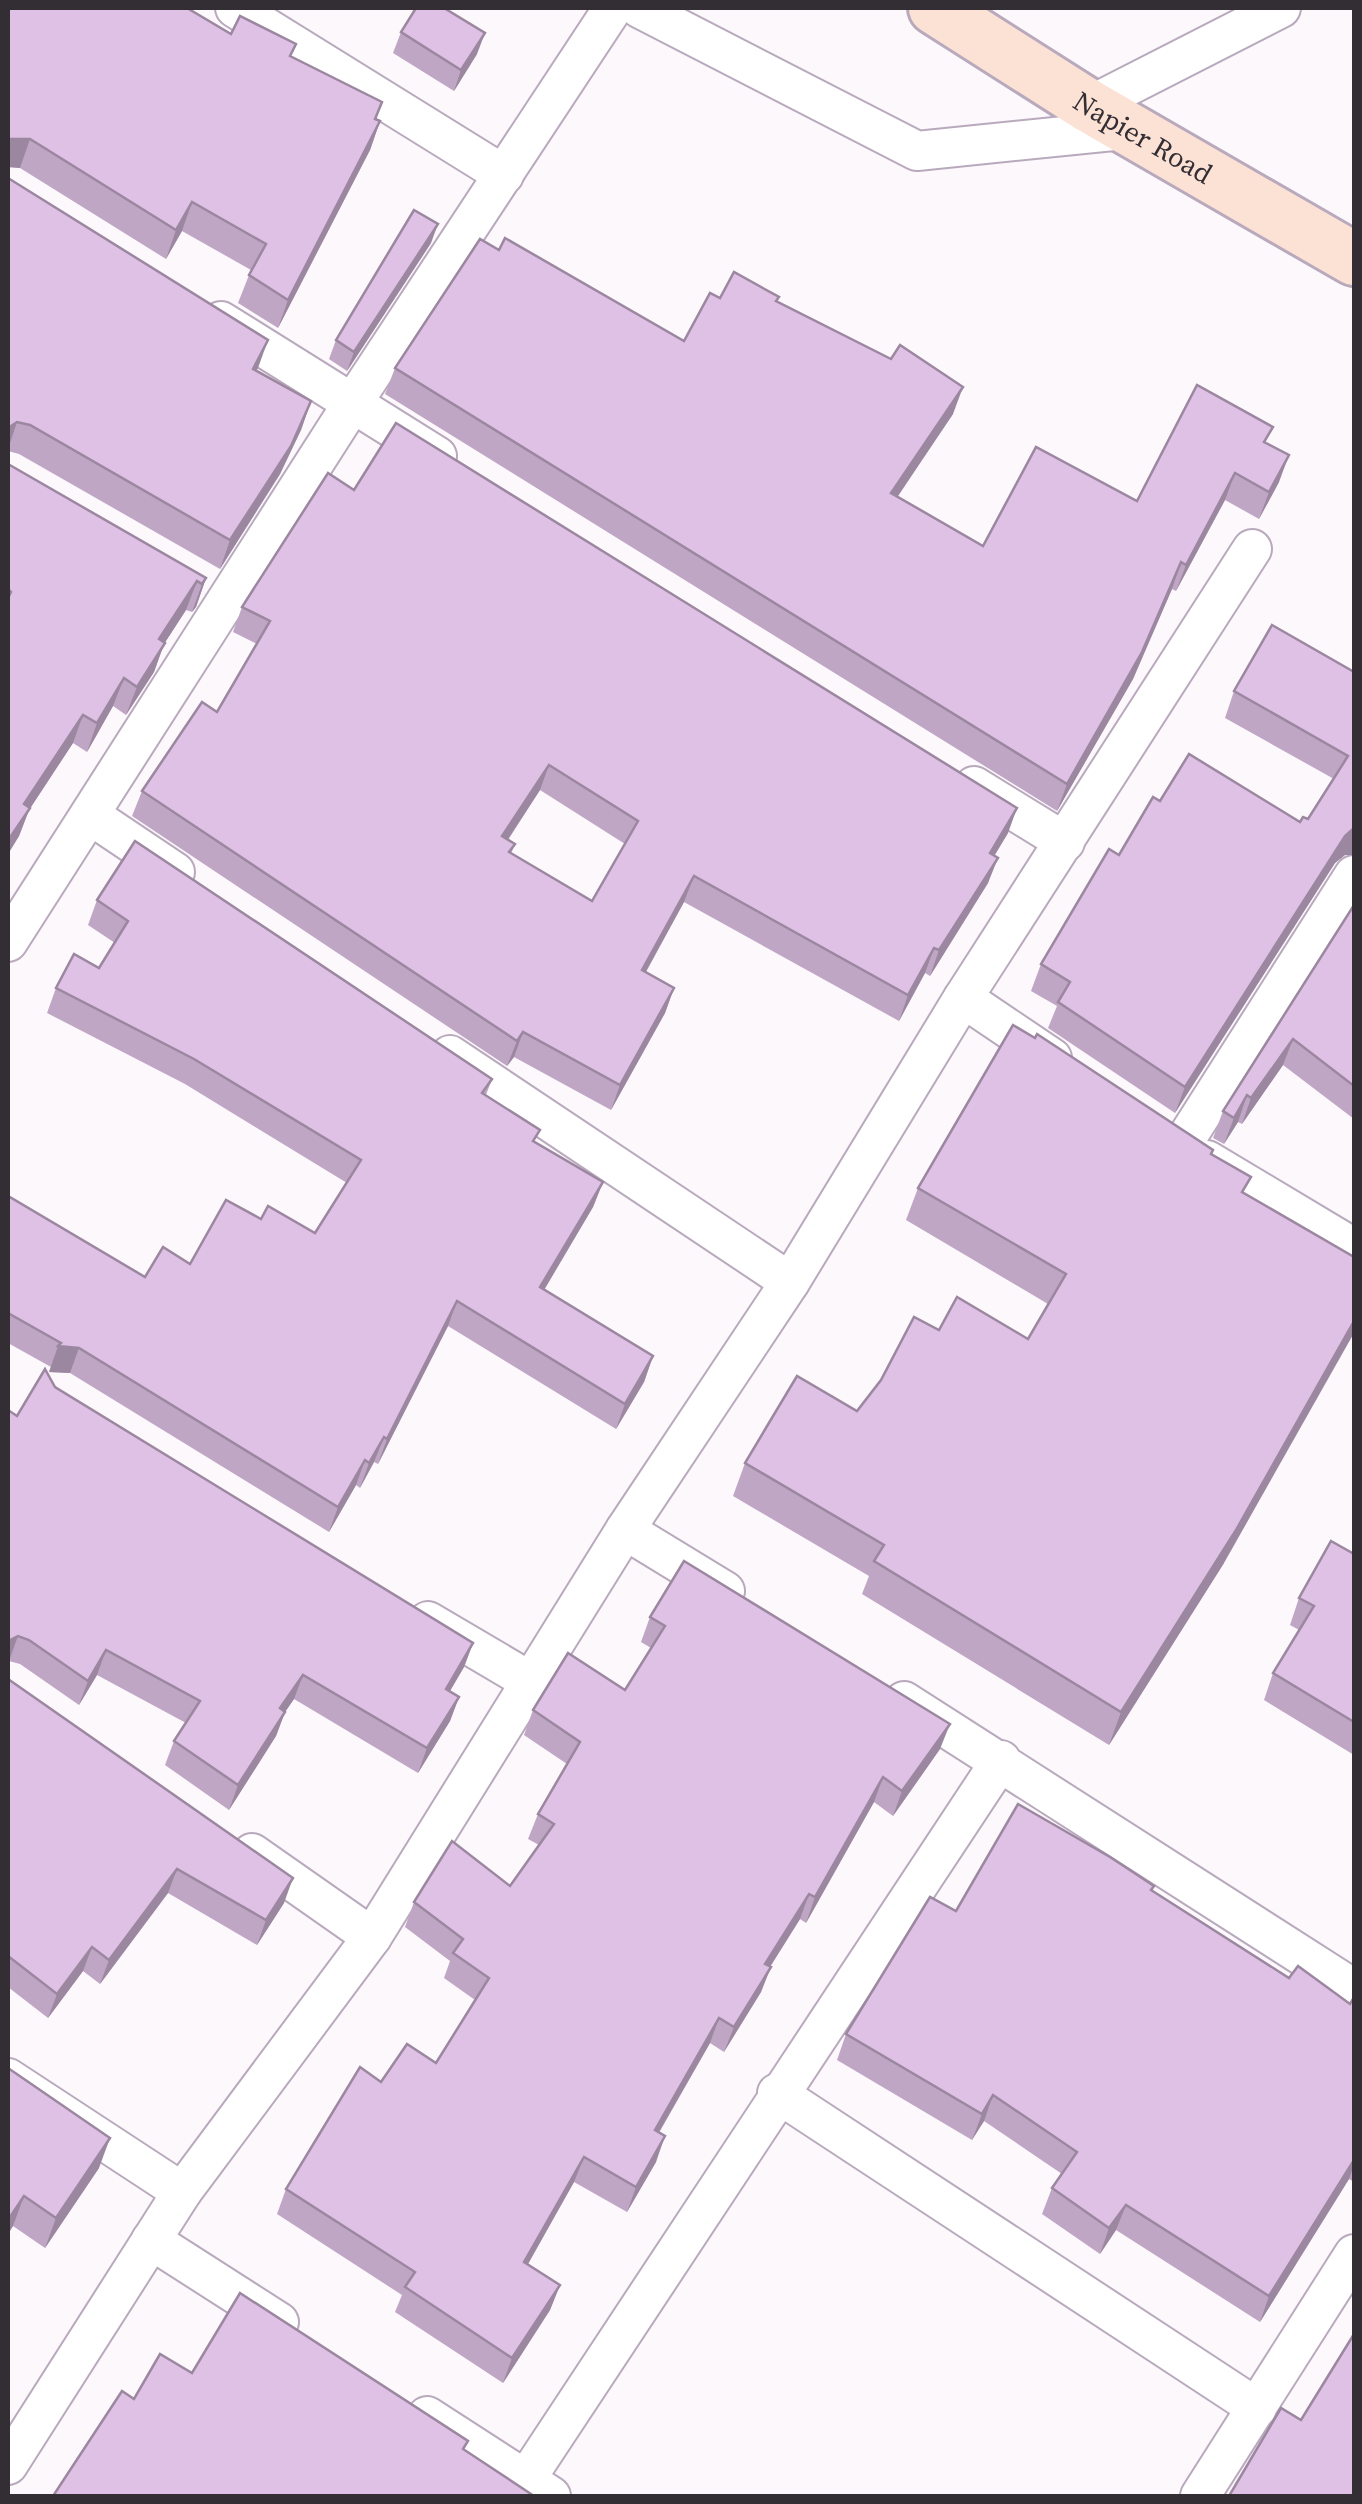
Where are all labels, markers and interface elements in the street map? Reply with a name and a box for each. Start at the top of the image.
street label: Napier Road [1066,82,1220,192]

